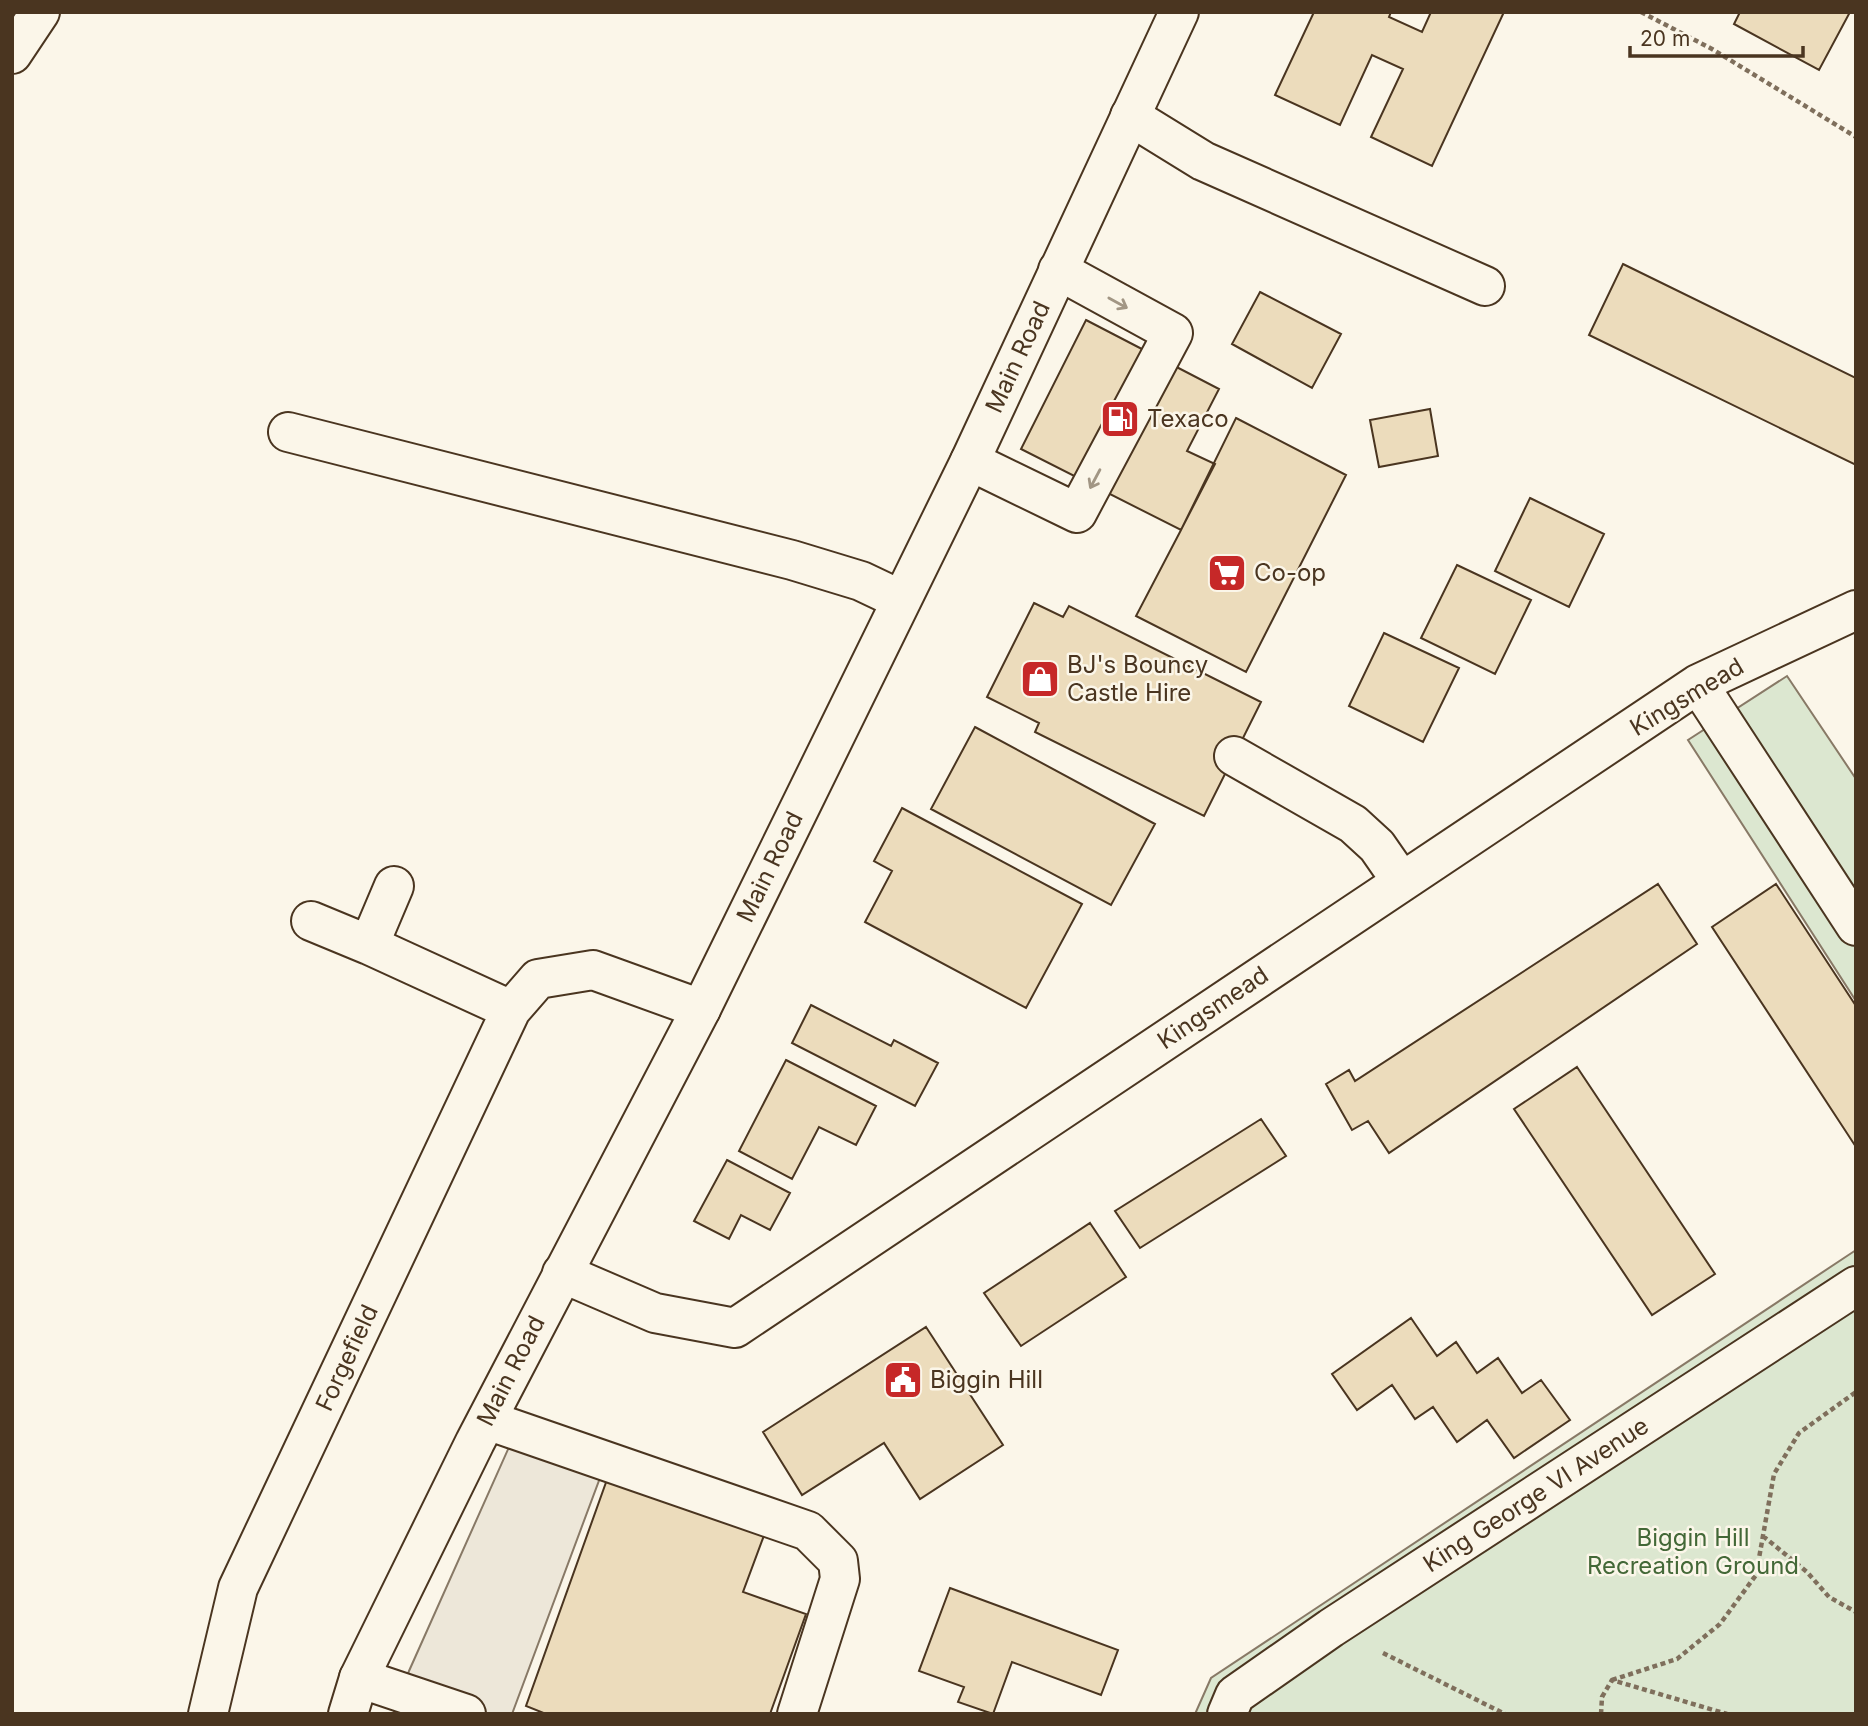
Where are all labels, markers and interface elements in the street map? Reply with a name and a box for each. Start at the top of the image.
scale bar [1630,14,1803,58]
text: 20 m [1640,26,1690,51]
street label: Main Road [979,296,1056,417]
one-way arrow [1107,296,1127,310]
fuel station icon: Texaco [1099,398,1141,440]
place label: Texaco [1147,404,1229,433]
one-way arrow [1088,468,1101,489]
supermarket icon: Co-op [1206,552,1248,594]
place label: Co-op [1254,558,1326,587]
place label: BJ's Bouncy Castle Hire [1067,650,1208,707]
street label: Kingsmead [1625,651,1749,742]
shop icon: BJ's Bouncy Castle Hire [1019,658,1061,700]
street label: Main Road [730,807,809,927]
street label: Kingsmead [1152,960,1274,1055]
street label: Forgefield [309,1300,384,1416]
street label: Main Road [470,1311,551,1431]
public building icon: Biggin Hill [882,1359,924,1401]
place label: Biggin Hill [930,1365,1043,1394]
street label: King George VI Avenue [1418,1411,1654,1578]
park label: Biggin Hill Recreation Ground [1587,1523,1799,1580]

